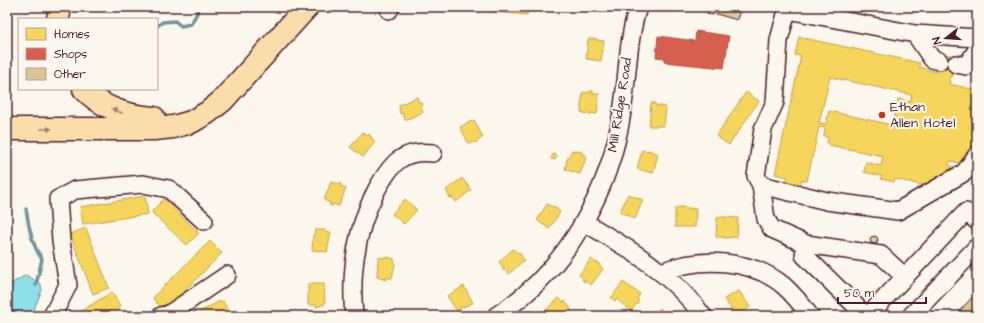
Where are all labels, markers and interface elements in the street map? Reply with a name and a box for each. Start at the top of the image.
legend [18,18,158,90]
north arrow [926,18,966,58]
text: Homes [54,26,90,43]
text: N [929,35,945,46]
text: Shops [54,46,87,63]
street label: Mill Ridge Road [603,56,637,154]
text: Other [54,66,86,83]
place label: Ethan Allen Hotel [890,97,955,133]
one-way arrow [111,107,123,113]
marker: Ethan Allen Hotel [877,110,887,120]
one-way arrow [40,126,53,132]
scale bar [838,279,926,305]
text: 50 m [844,285,875,302]

